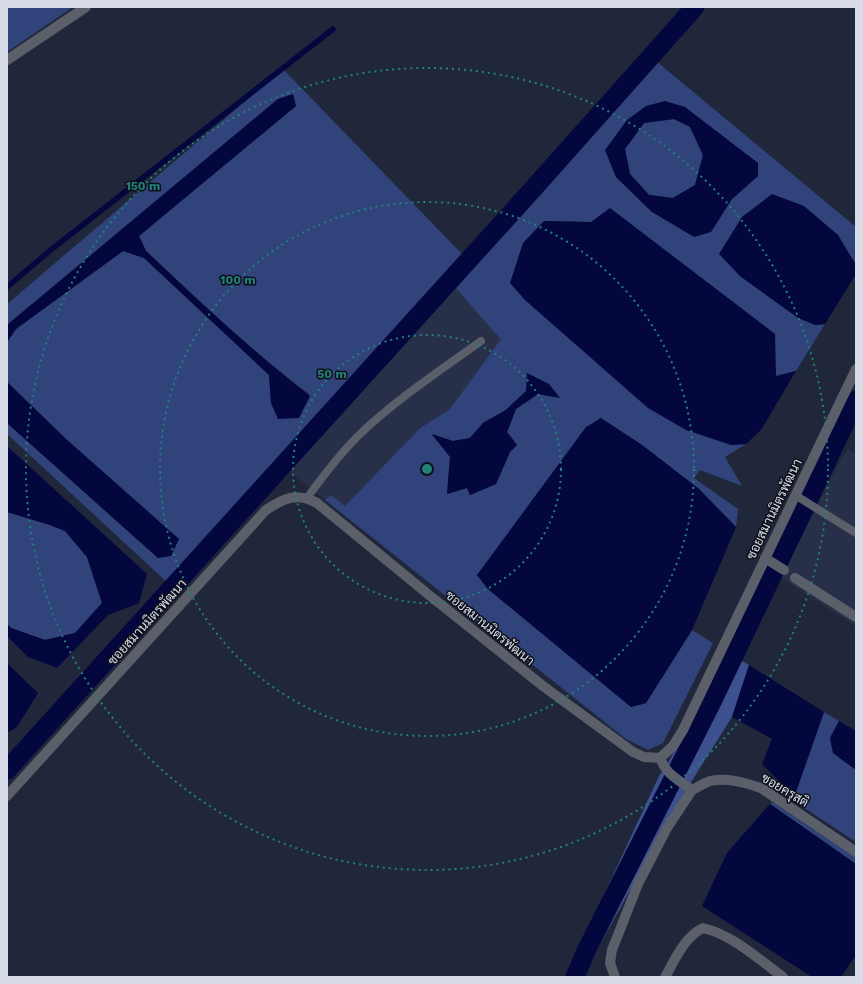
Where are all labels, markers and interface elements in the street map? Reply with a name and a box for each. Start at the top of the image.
text: 150 m [126,179,160,193]
text: 100 m [220,273,256,287]
text: 50 m [317,367,347,381]
street label: ซอยสมานมิตรพัฒนา [742,456,805,562]
centre of rings [420,462,434,476]
street label: ซอยสมานมิตรพัฒนา [104,575,189,668]
street label: ซอยสมานมิตรพัฒนา [442,587,538,668]
street label: ซอยครุสติ [758,769,812,812]

